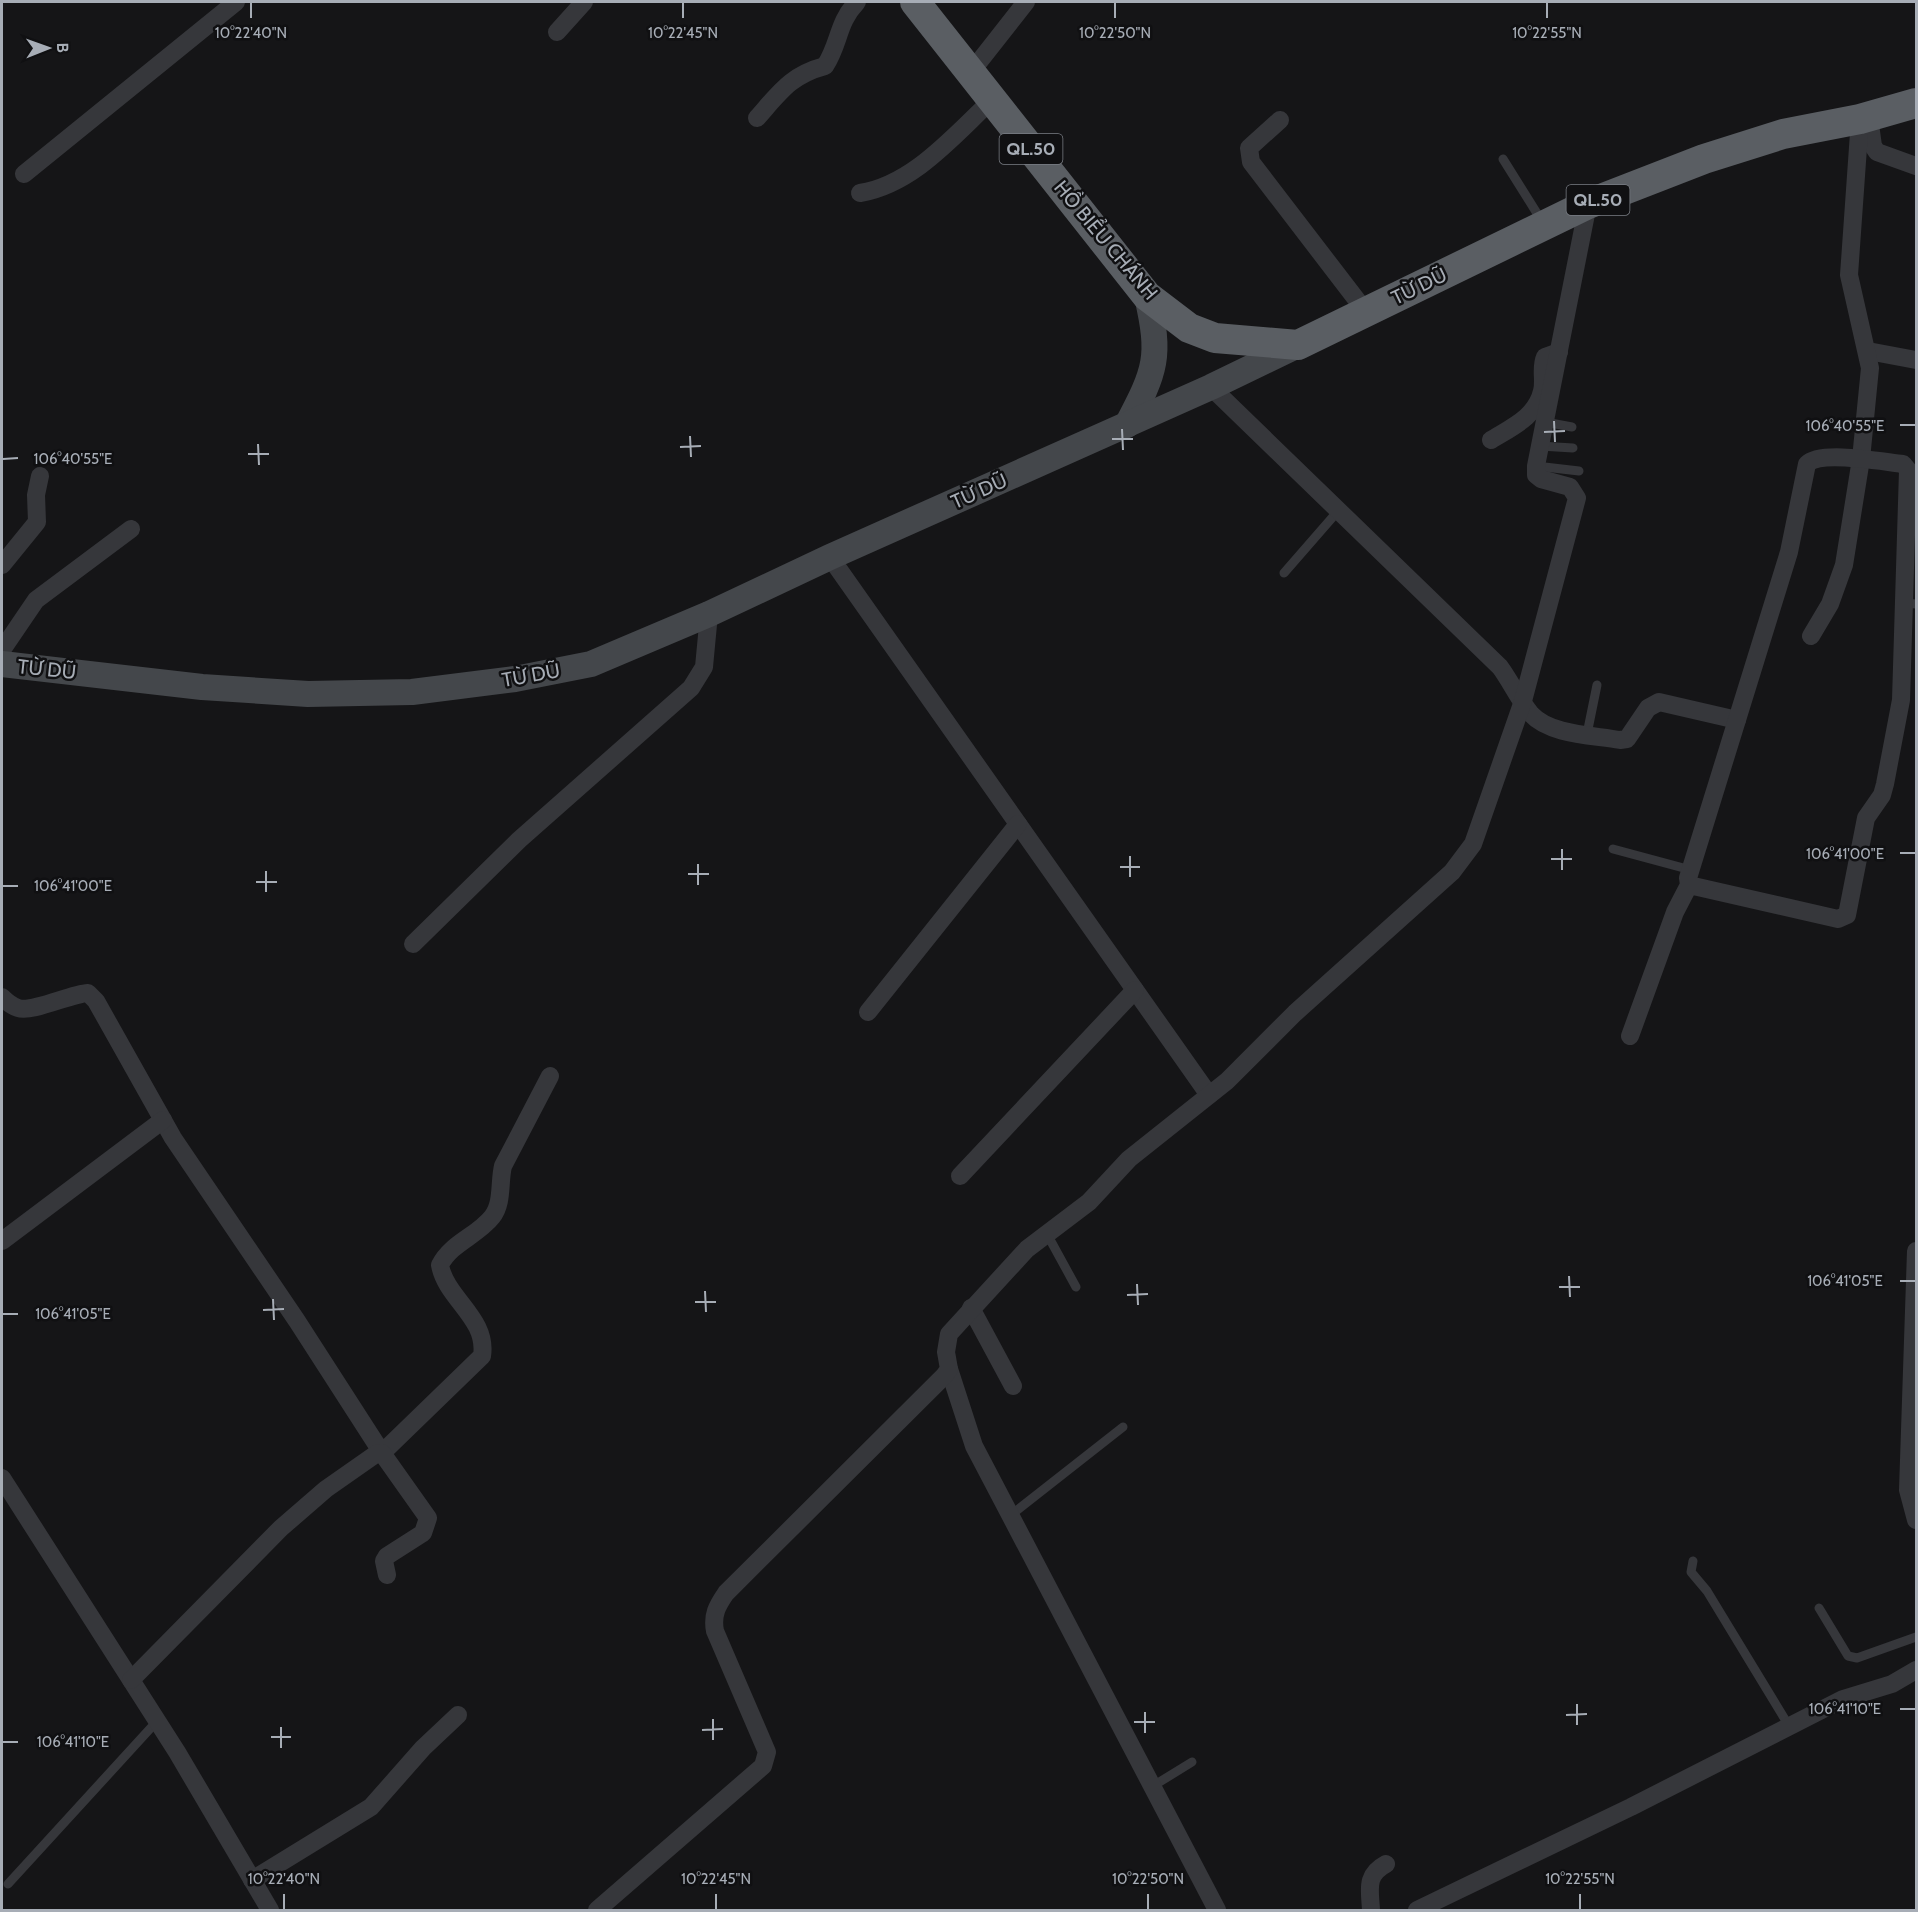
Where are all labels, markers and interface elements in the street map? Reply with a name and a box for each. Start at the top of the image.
north arrow [18,18,78,78]
text: 10°22'40"N [215,24,287,42]
text: 10°22'45"N [648,24,718,42]
text: 10°22'50"N [1079,24,1151,42]
text: 10°22'55"N [1512,24,1582,42]
text: B [53,43,72,53]
road number: QL.50 [1000,134,1062,164]
street label: HỒ BIỂU CHÁNH [1049,174,1164,304]
road number: QL.50 [1566,185,1630,215]
street label: TỪ DŨ [1387,262,1451,310]
text: 106°40'55"E [1806,417,1884,435]
text: 106°40'55"E [34,450,112,468]
street label: TỪ DŨ [947,468,1011,514]
street label: TỪ DŨ [17,654,77,684]
street label: TỪ DŨ [500,658,562,692]
text: 106°41'00"E [1806,845,1884,863]
text: 106°41'00"E [34,877,112,895]
text: 106°41'05"E [1807,1272,1883,1290]
text: 106°41'05"E [35,1305,111,1323]
text: 106°41'10"E [1809,1700,1881,1718]
text: 106°41'10"E [37,1733,109,1751]
text: 10°22'40"N [248,1870,320,1888]
text: 10°22'45"N [681,1870,751,1888]
text: 10°22'50"N [1112,1870,1184,1888]
text: 10°22'55"N [1545,1870,1615,1888]

